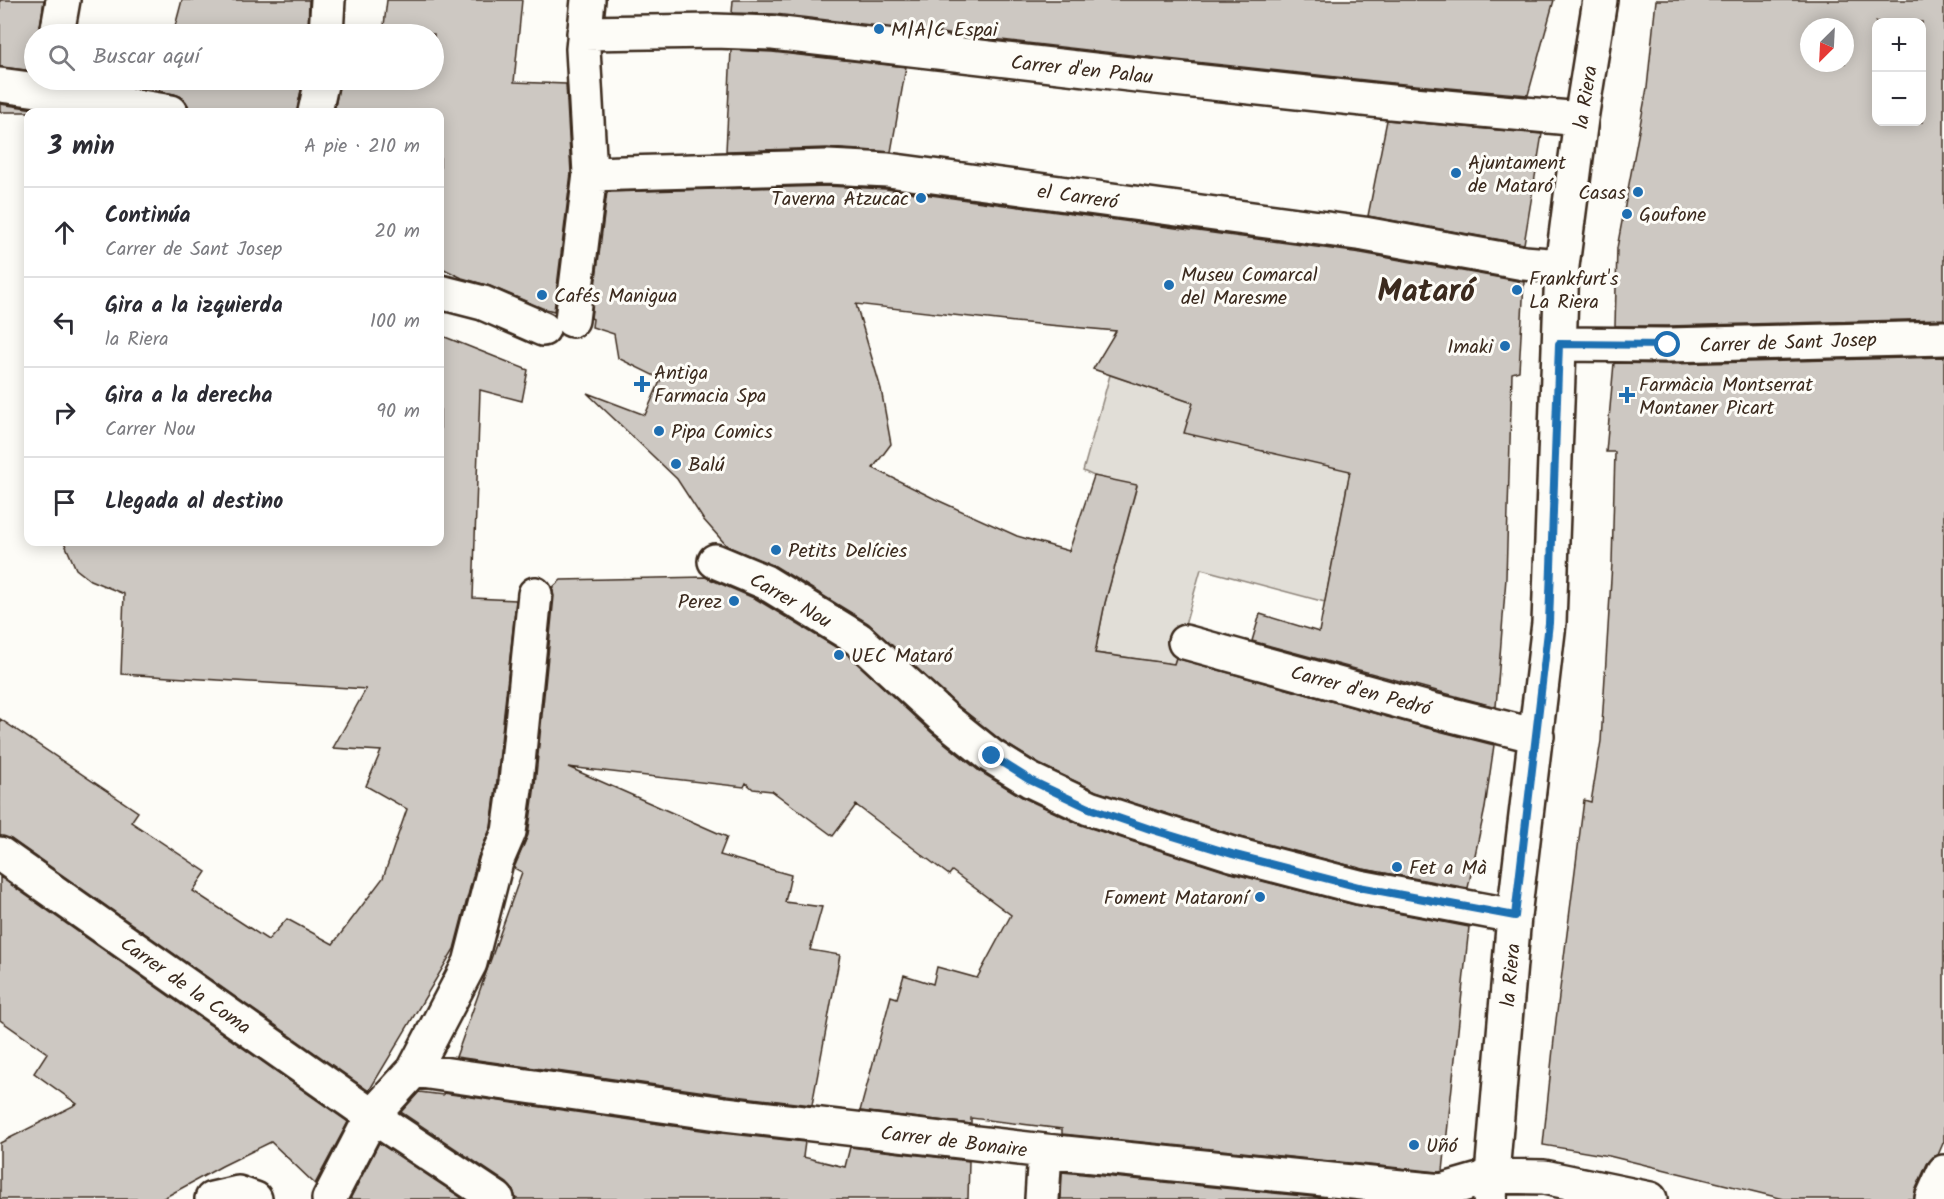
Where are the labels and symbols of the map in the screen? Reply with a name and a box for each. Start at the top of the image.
place label: M|A|C Espai [891,15,999,47]
north arrow [1800,18,1854,72]
marker: M|A|C Espai [872,22,886,36]
street label: Carrer d'en Palau [1009,48,1155,94]
street label: la Riera [1566,63,1608,131]
place label: Ajuntament de Mataró [1468,148,1566,203]
marker: Ajuntament de Mataró [1449,166,1463,180]
street label: el Carreró [1035,176,1121,220]
place label: Casas [1578,178,1626,210]
place label: Taverna Atzucac [771,184,909,216]
marker: Casas [1631,185,1645,199]
marker: Taverna Atzucac [914,191,928,205]
place label: Goufone [1639,200,1706,232]
marker: Goufone [1620,207,1634,221]
place label: Museu Comarcal del Maresme [1181,260,1318,315]
place label: Frankfurt's La Riera [1529,264,1619,319]
district label: Mataró [1377,267,1477,318]
marker: Museu Comarcal del Maresme [1162,278,1176,292]
place label: Cafés Manigua [554,281,677,313]
marker: Frankfurt's La Riera [1510,283,1524,297]
marker: Cafés Manigua [535,288,549,302]
street label: Carrer de Sant Josep [1699,325,1878,363]
route start [1654,331,1680,357]
place label: Imaki [1447,332,1494,364]
marker: Imaki [1498,339,1512,353]
place label: Antiga Farmacia Spa [654,358,766,413]
place label: Farmàcia Montserrat Montaner Picart [1639,370,1813,425]
marker: Antiga Farmacia Spa [635,377,649,391]
marker: Farmàcia Montserrat Montaner Picart [1620,388,1634,402]
place label: Pipa Comics [671,417,773,449]
marker: Pipa Comics [652,424,666,438]
place label: Balú [688,450,725,482]
marker: Balú [669,457,683,471]
place label: Petits Delícies [788,536,908,568]
marker: Petits Delícies [769,543,783,557]
street label: Carrer Nou [743,565,837,638]
place label: Perez [678,587,722,619]
marker: Perez [727,594,741,608]
place label: UEC Mataró [851,641,954,673]
marker: UEC Mataró [832,648,846,662]
street label: Carrer d'en Pedró [1287,658,1435,726]
route end [978,742,1004,768]
place label: Fet a Mà [1409,853,1487,885]
marker: Fet a Mà [1390,860,1404,874]
place label: Foment Mataroní [1104,883,1251,915]
marker: Foment Mataroní [1253,890,1267,904]
street label: Carrer de la Coma [113,929,257,1044]
street label: la Riera [1493,942,1531,1008]
street label: Carrer de Bonaire [879,1118,1029,1168]
place label: Uñó [1426,1131,1459,1163]
marker: Uñó [1407,1138,1421,1152]

